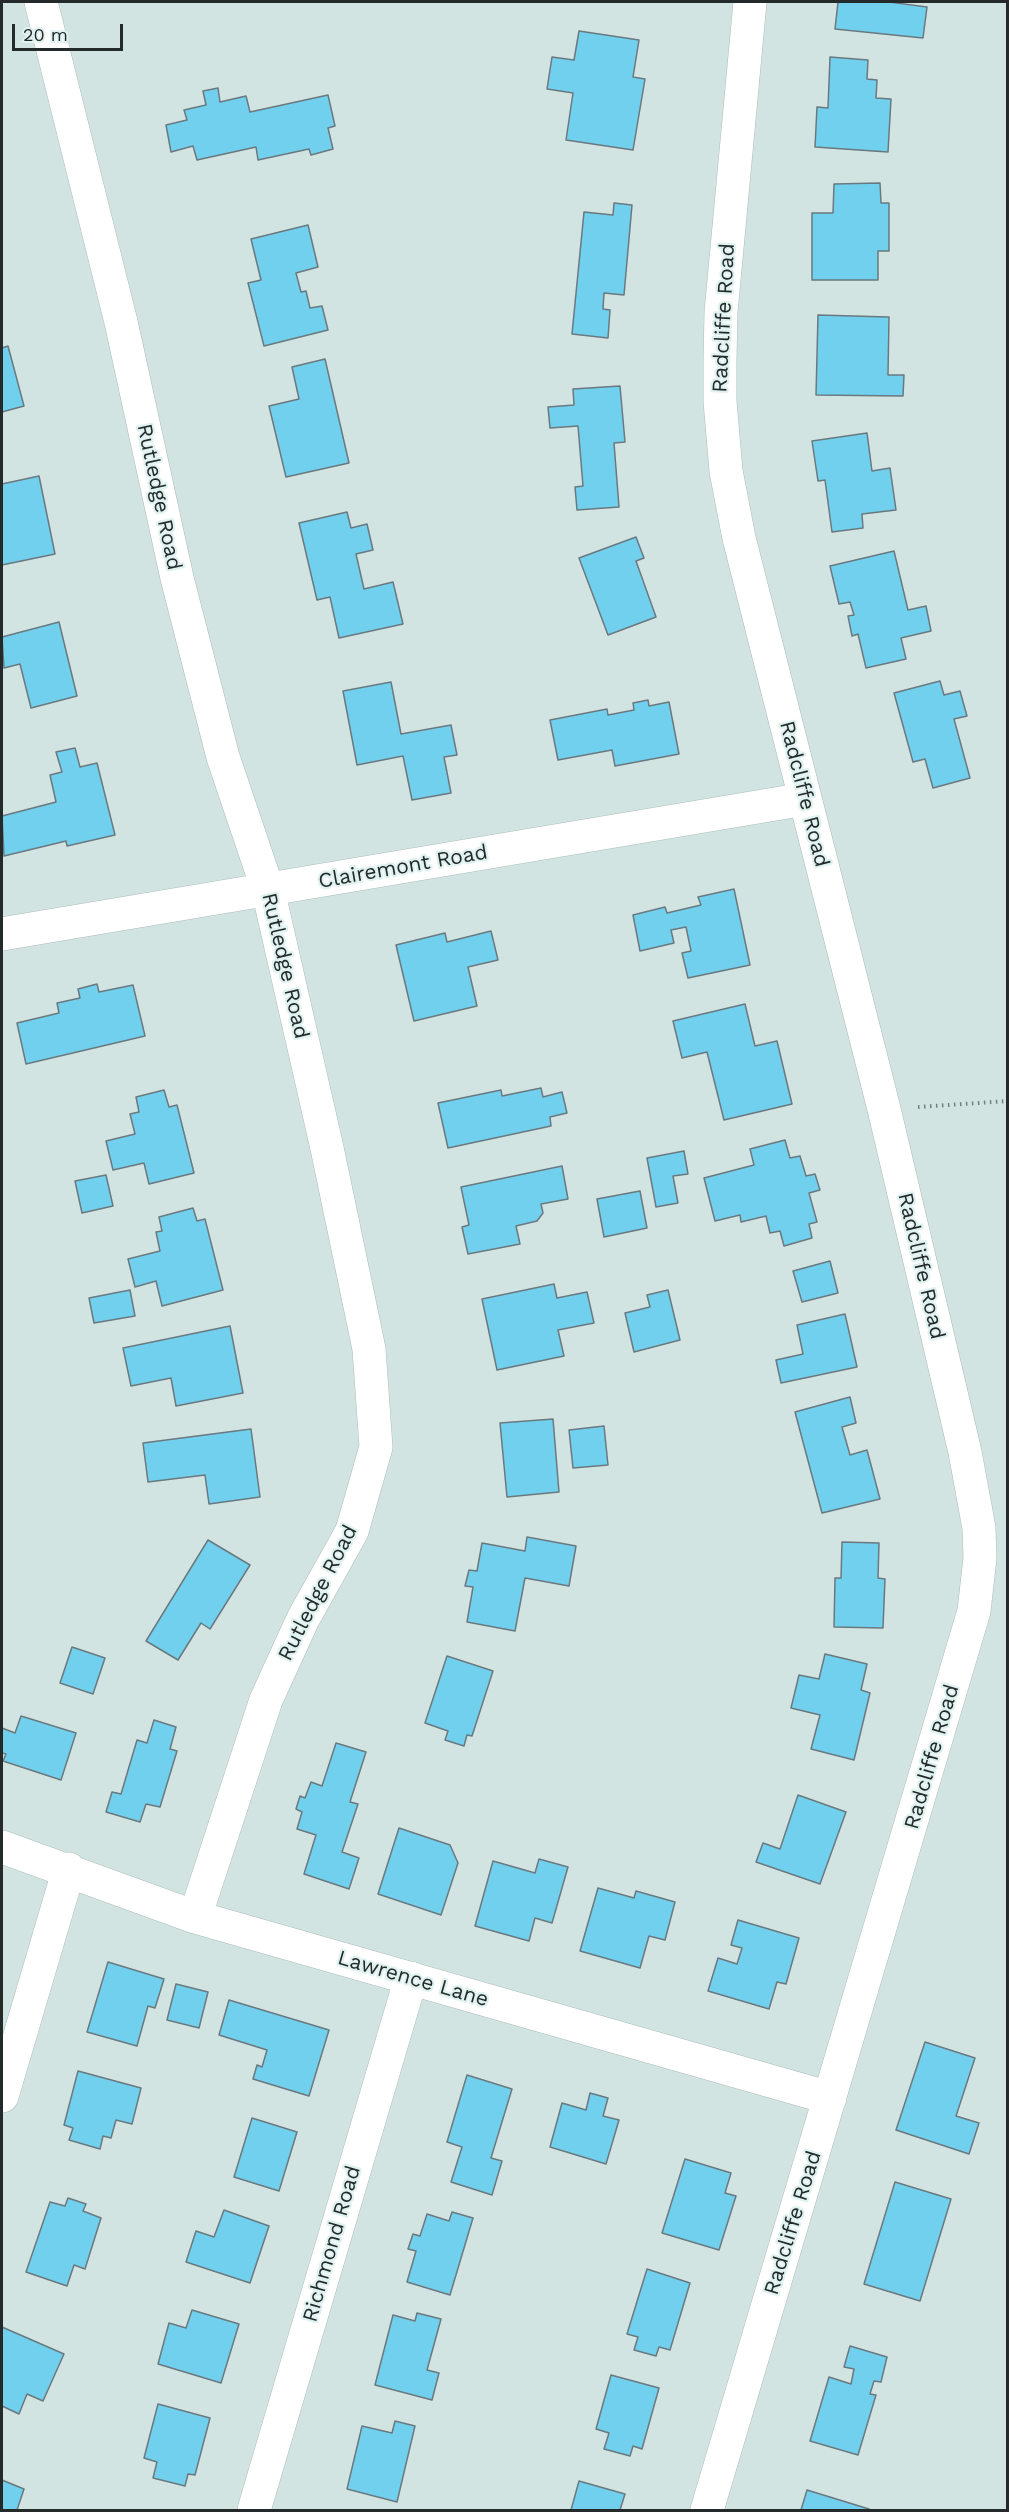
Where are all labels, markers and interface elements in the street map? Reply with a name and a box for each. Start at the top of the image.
scale bar [15,12,126,50]
text: 20 m [23,24,68,45]
street label: Radcliffe Road [708,243,740,393]
street label: Rutledge Road [131,422,187,572]
street label: Radcliffe Road [774,718,834,870]
street label: Clairemont Road [316,840,490,894]
street label: Rutledge Road [256,891,314,1041]
street label: Radcliffe Road [892,1190,950,1342]
street label: Rutledge Road [273,1521,363,1665]
street label: Radcliffe Road [899,1682,965,1832]
street label: Lawrence Lane [335,1945,491,2013]
street label: Radcliffe Road [759,2148,827,2298]
street label: Richmond Road [298,2163,366,2325]

